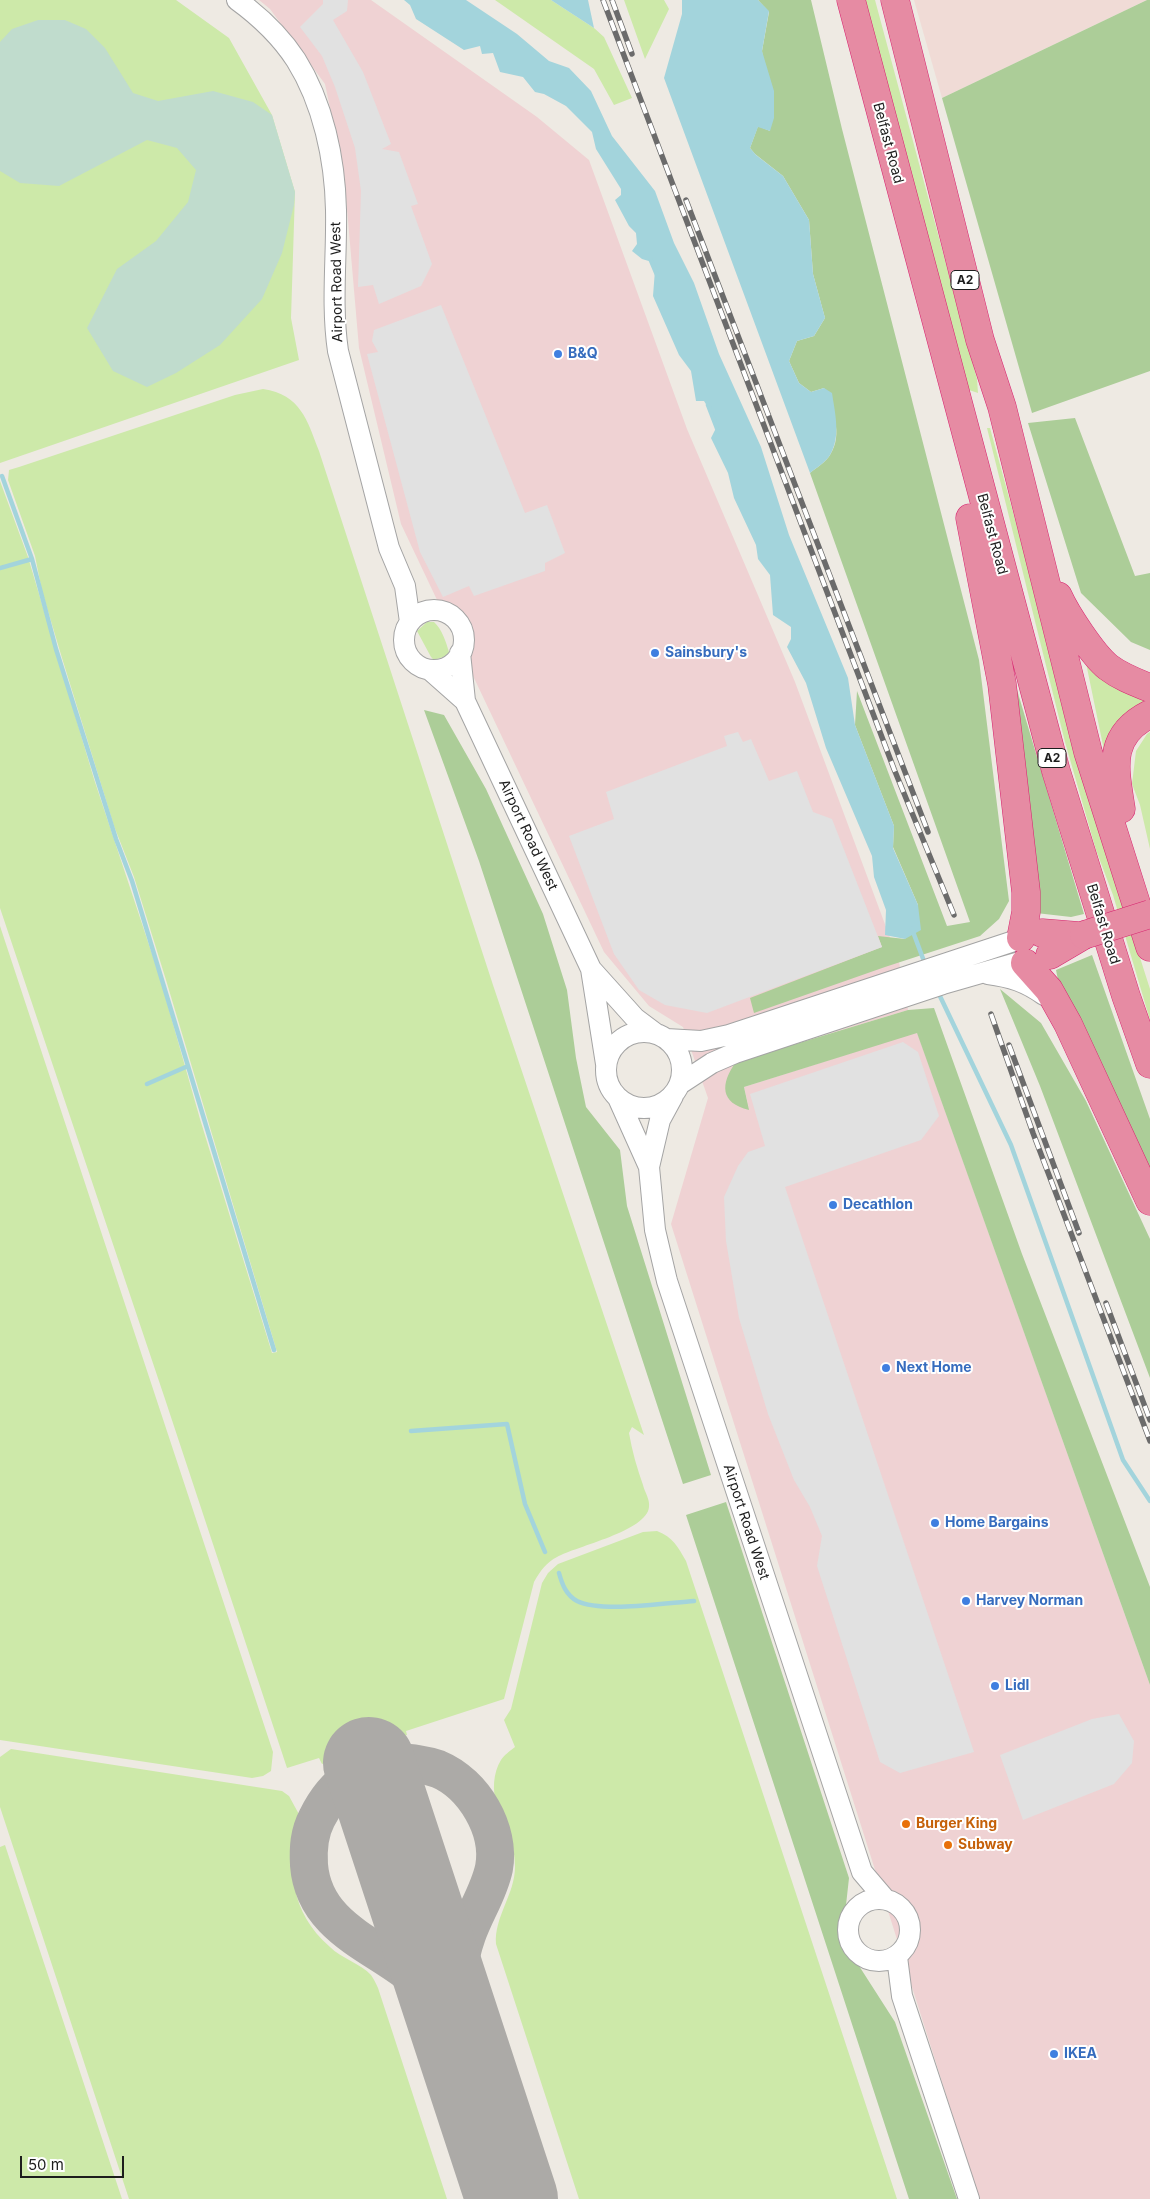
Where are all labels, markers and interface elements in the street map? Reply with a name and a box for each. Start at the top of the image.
street label: Belfast Road [869,101,907,185]
street label: Airport Road West [328,222,346,342]
road number: A2 [951,270,979,290]
place label: B&Q [568,346,598,362]
marker: B&Q [552,348,564,360]
street label: Belfast Road [973,492,1011,576]
place label: Sainsbury's [665,645,747,661]
marker: Sainsbury's [649,647,661,659]
road number: A2 [1038,748,1066,768]
street label: Airport Road West [495,777,561,893]
street label: Belfast Road [1083,882,1123,966]
place label: Decathlon [843,1197,913,1213]
marker: Decathlon [827,1199,839,1211]
place label: Next Home [896,1360,972,1376]
marker: Next Home [880,1362,892,1374]
street label: Airport Road West [719,1462,773,1582]
place label: Home Bargains [945,1515,1049,1531]
marker: Home Bargains [929,1517,941,1529]
place label: Harvey Norman [976,1593,1083,1609]
marker: Harvey Norman [960,1595,972,1607]
place label: Lidl [1005,1678,1029,1694]
marker: Lidl [989,1680,1001,1692]
place label: Burger King [916,1816,997,1832]
marker: Burger King [900,1818,912,1830]
place label: Subway [958,1837,1013,1853]
marker: Subway [942,1839,954,1851]
place label: IKEA [1064,2046,1097,2062]
marker: IKEA [1048,2048,1060,2060]
scale bar [22,2146,126,2178]
text: 50 m [28,2155,64,2174]

